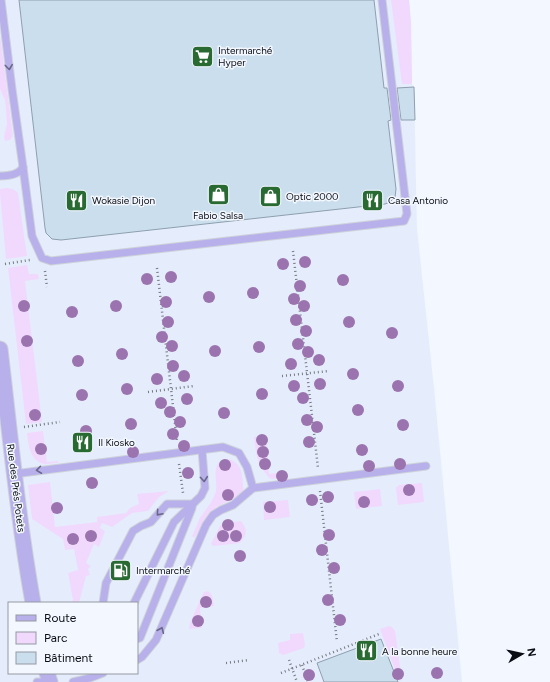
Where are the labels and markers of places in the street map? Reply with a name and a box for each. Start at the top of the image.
supermarket icon: Intermarché Hyper [189,43,215,69]
place label: Intermarché Hyper [218,44,273,69]
shop icon: Fabio Salsa [205,182,231,208]
shop icon: Optic 2000 [257,183,283,209]
restaurant icon: Wokasie Dijon [63,187,89,213]
restaurant icon: Casa Antonio [360,187,386,213]
place label: Optic 2000 [286,190,338,203]
place label: Wokasie Dijon [92,194,155,207]
place label: Casa Antonio [388,194,448,207]
place label: Fabio Salsa [193,209,243,222]
restaurant icon: Il Kiosko [69,429,95,455]
place label: Il Kiosko [98,436,135,449]
fuel station icon: Intermarché [108,557,134,583]
place label: Intermarché [136,564,191,577]
restaurant icon: A la bonne heure [354,638,380,664]
place label: A la bonne heure [382,645,458,658]

